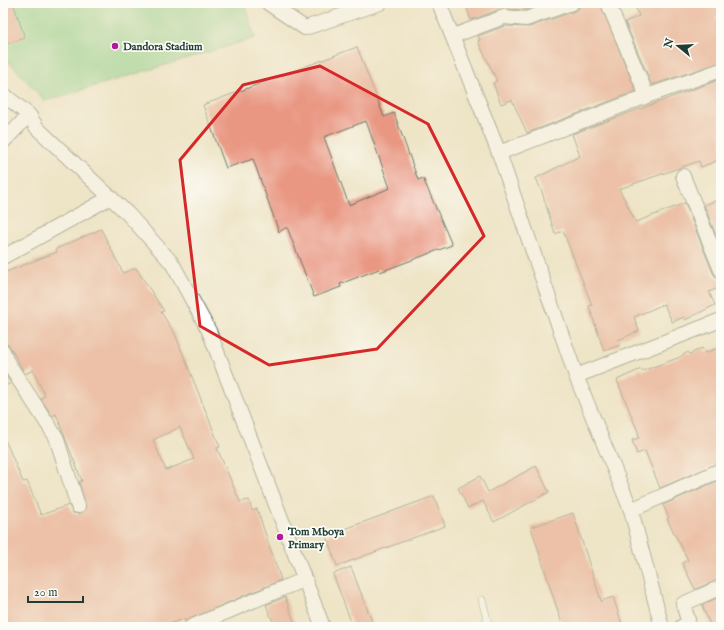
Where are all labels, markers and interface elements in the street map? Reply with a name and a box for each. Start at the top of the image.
north arrow [658,26,698,66]
text: N [661,36,678,51]
place label: Dandora Stadium [123,40,203,54]
marker: Dandora Stadium [110,41,120,51]
place label: Tom Mboya Primary [287,525,344,552]
marker: Tom Mboya Primary [275,532,285,542]
scale bar [28,578,83,604]
text: 20 m [34,585,57,600]

